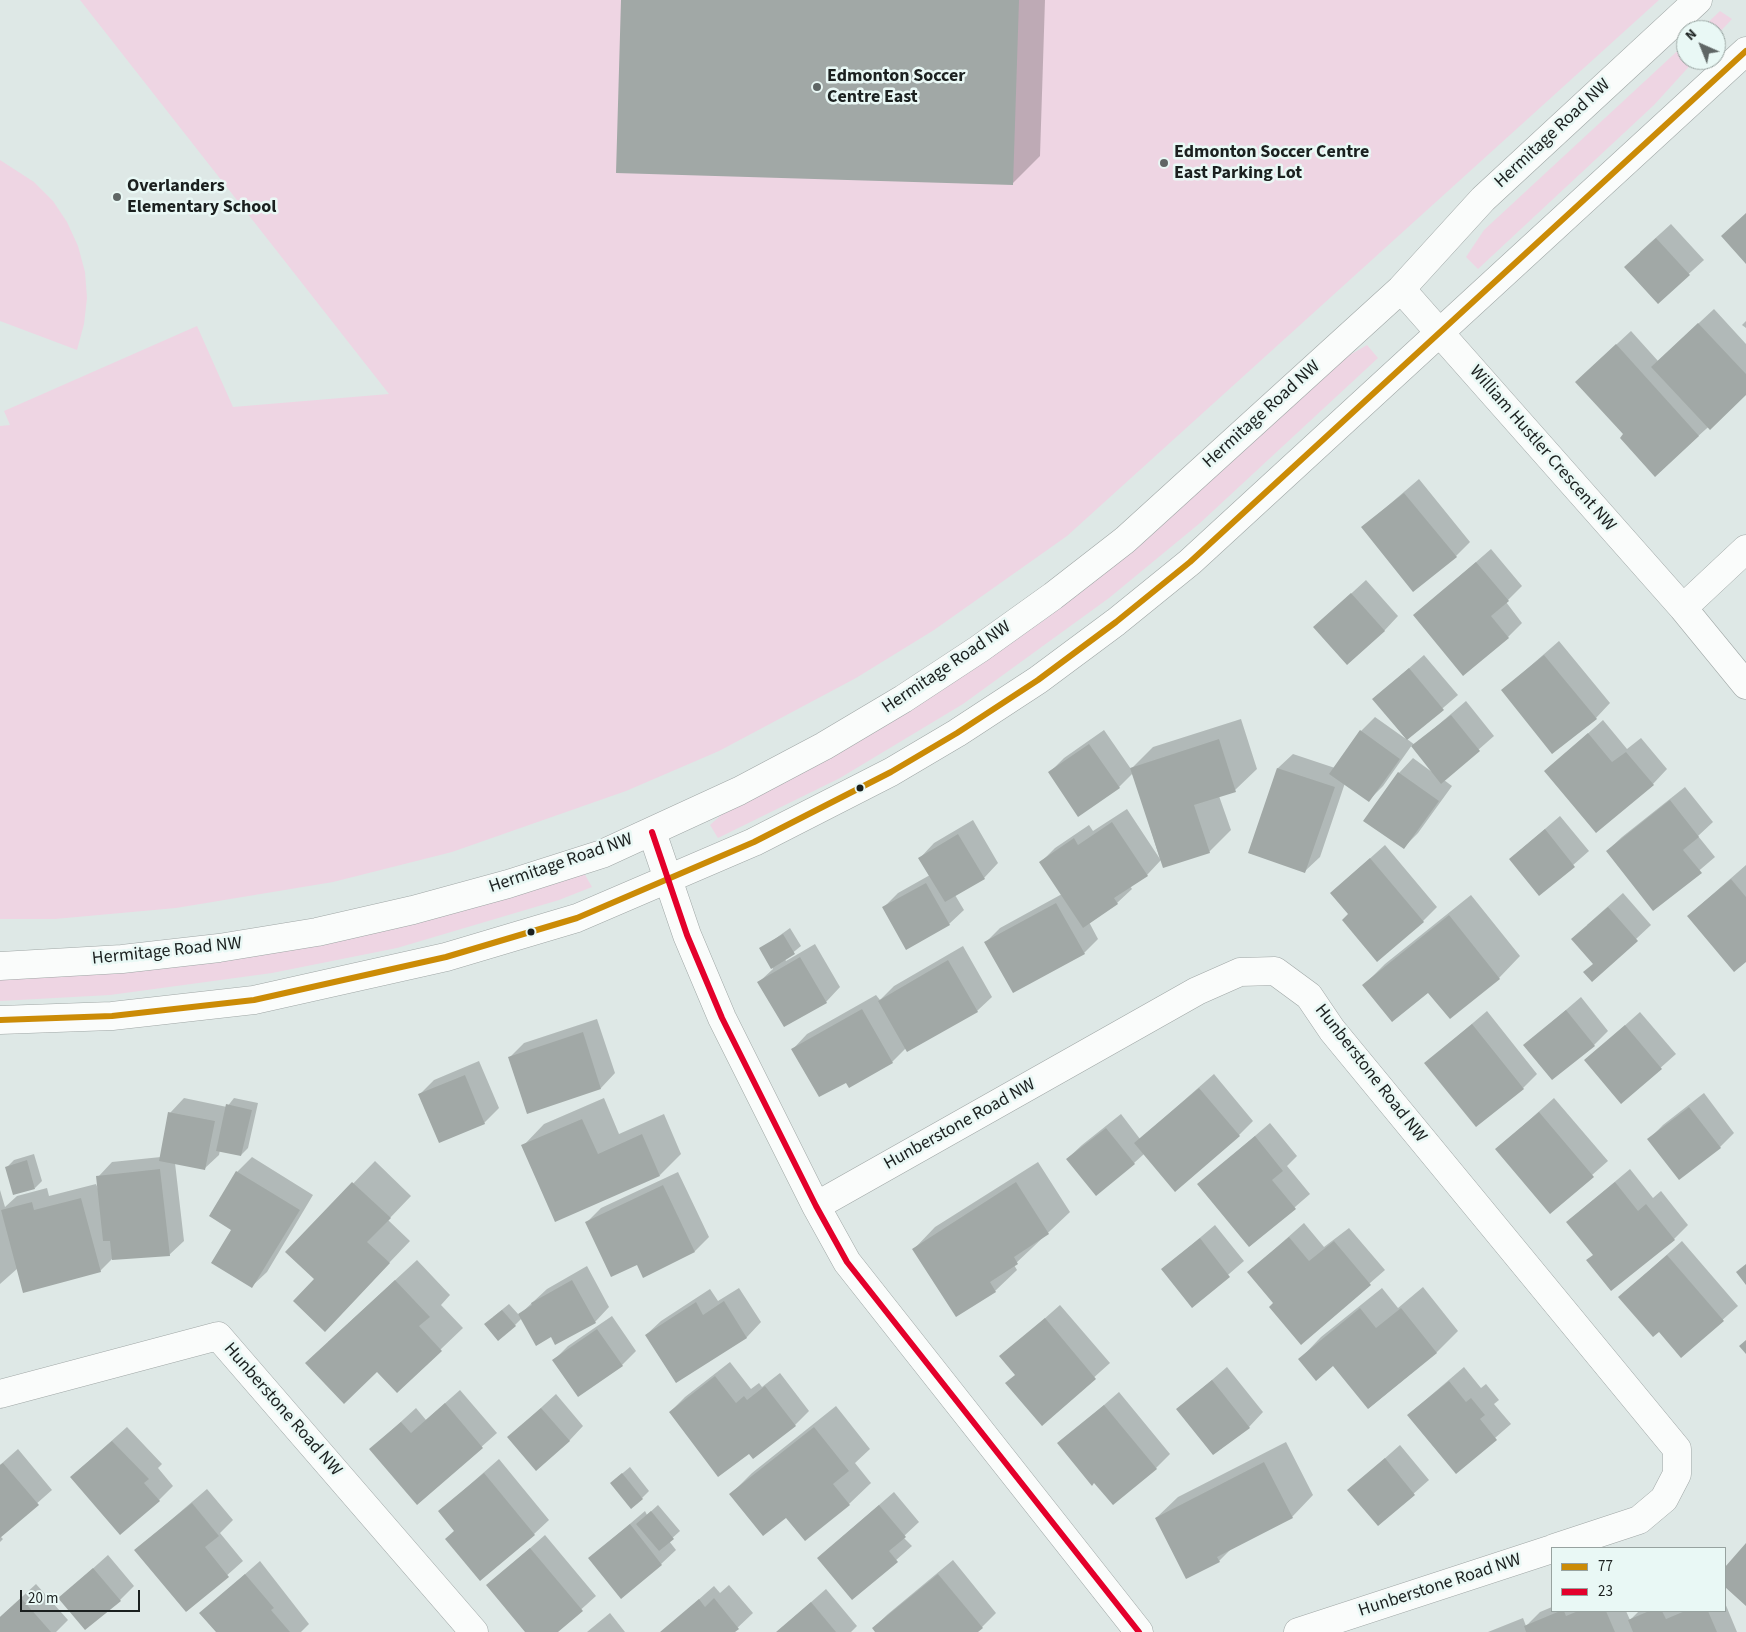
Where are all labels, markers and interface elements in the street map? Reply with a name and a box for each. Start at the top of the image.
north arrow [1676,20,1726,70]
text: N [1681,25,1702,45]
place label: Edmonton Soccer Centre East [827,66,966,108]
street label: Hermitage Road NW [1491,75,1615,193]
marker: Edmonton Soccer Centre East [811,81,823,93]
place label: Edmonton Soccer Centre East Parking Lot [1174,142,1369,184]
marker: Edmonton Soccer Centre East Parking Lot [1158,157,1170,169]
place label: Overlanders Elementary School [127,176,277,218]
marker: Overlanders Elementary School [111,191,123,203]
street label: Hermitage Road NW [1199,357,1325,473]
street label: William Hustler Crescent NW [1464,362,1620,536]
street label: Hermitage Road NW [879,617,1015,719]
unlabelled marker [855,783,865,793]
street label: Hermitage Road NW [486,829,636,899]
unlabelled marker [526,927,536,937]
street label: Hermitage Road NW [91,933,243,971]
street label: Hunberstone Road NW [1309,1001,1431,1147]
street label: Hunberstone Road NW [881,1074,1039,1176]
street label: Hunberstone Road NW [218,1339,346,1481]
legend [1551,1547,1726,1612]
street label: Hunberstone Road NW [1356,1550,1524,1622]
text: 77 [1598,1556,1613,1577]
scale bar [22,1580,142,1612]
text: 23 [1598,1581,1613,1602]
text: 20 m [28,1588,58,1609]

